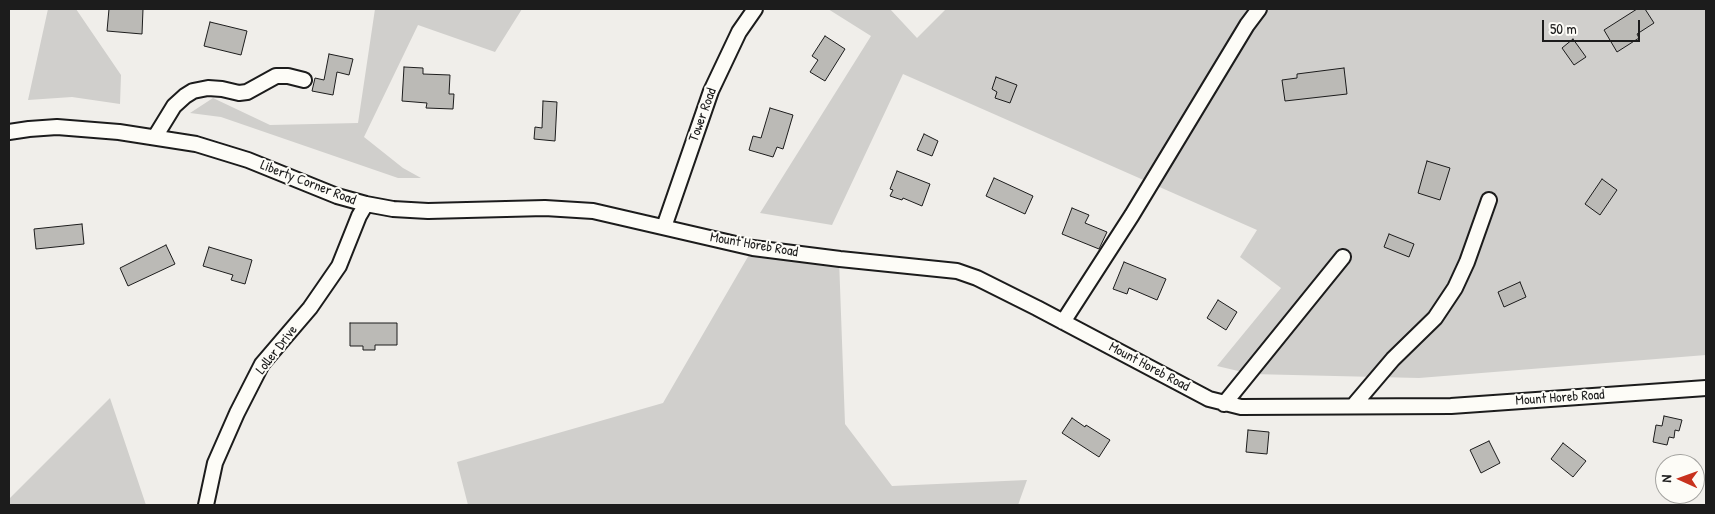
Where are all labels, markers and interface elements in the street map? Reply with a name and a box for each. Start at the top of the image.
scale bar [1545,10,1642,42]
text: 50 m [1550,18,1577,39]
street label: Tower Road [686,86,720,144]
street label: Liberty Corner Road [258,157,358,209]
street label: Mount Horeb Road [709,229,799,261]
street label: Loller Drive [253,322,301,378]
street label: Mount Horeb Road [1106,339,1192,395]
street label: Mount Horeb Road [1515,387,1605,409]
north arrow [1655,454,1705,504]
text: N [1656,474,1675,483]

